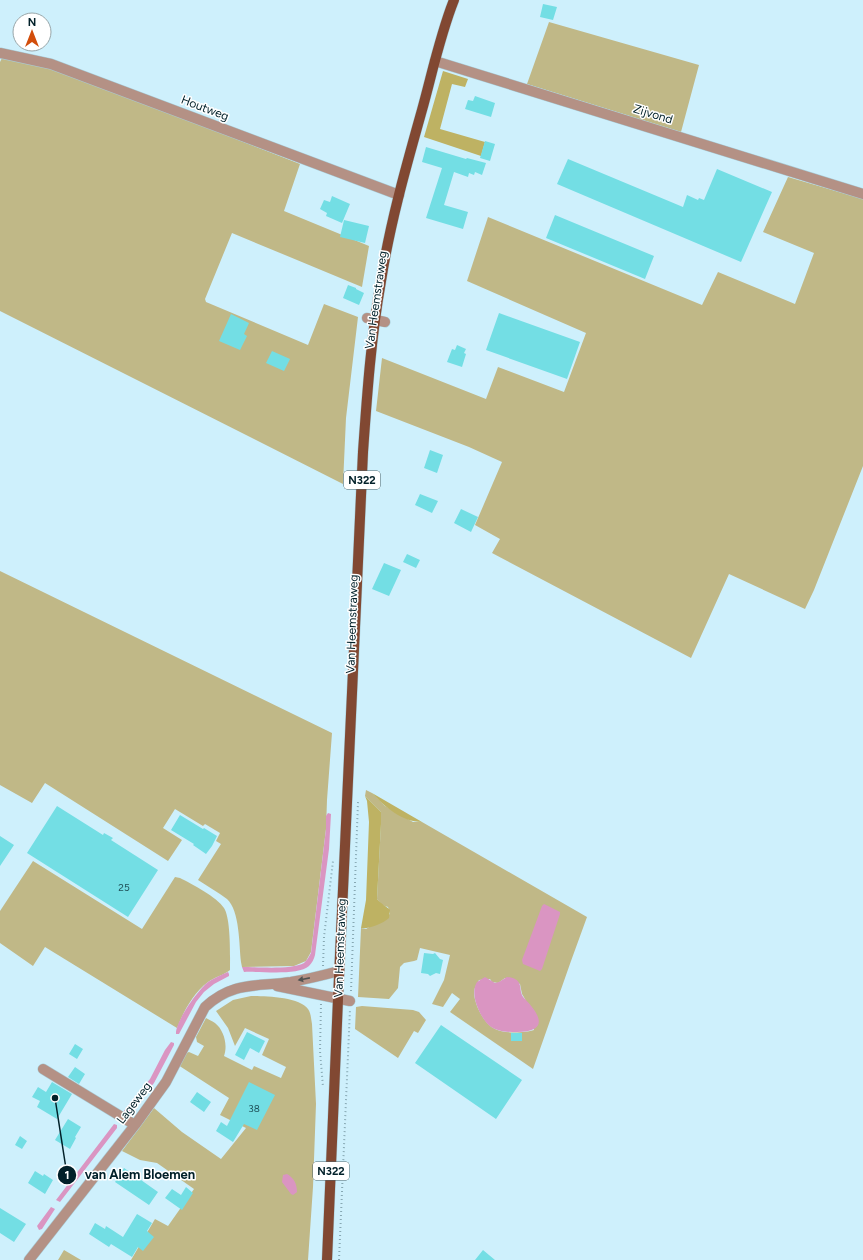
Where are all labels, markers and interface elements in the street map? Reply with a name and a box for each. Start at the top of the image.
north arrow [12,12,52,52]
text: N [28,16,36,29]
street label: Houtweg [179,92,231,124]
street label: Zijvond [632,101,674,127]
street label: Van Heemstraweg [362,250,390,350]
road number: N322 [344,471,380,489]
street label: Van Heemstraweg [343,574,361,674]
house number: 25 [118,881,130,894]
street label: Van Heemstraweg [331,898,349,998]
one-way arrow [297,977,310,983]
street label: Lageweg [114,1079,154,1127]
house number: 38 [248,1102,260,1115]
callout: van Alem Bloemen [57,1162,203,1187]
road number: N322 [313,1162,349,1180]
text: van Alem Bloemen [85,1167,195,1182]
text: 1 [64,1168,70,1182]

